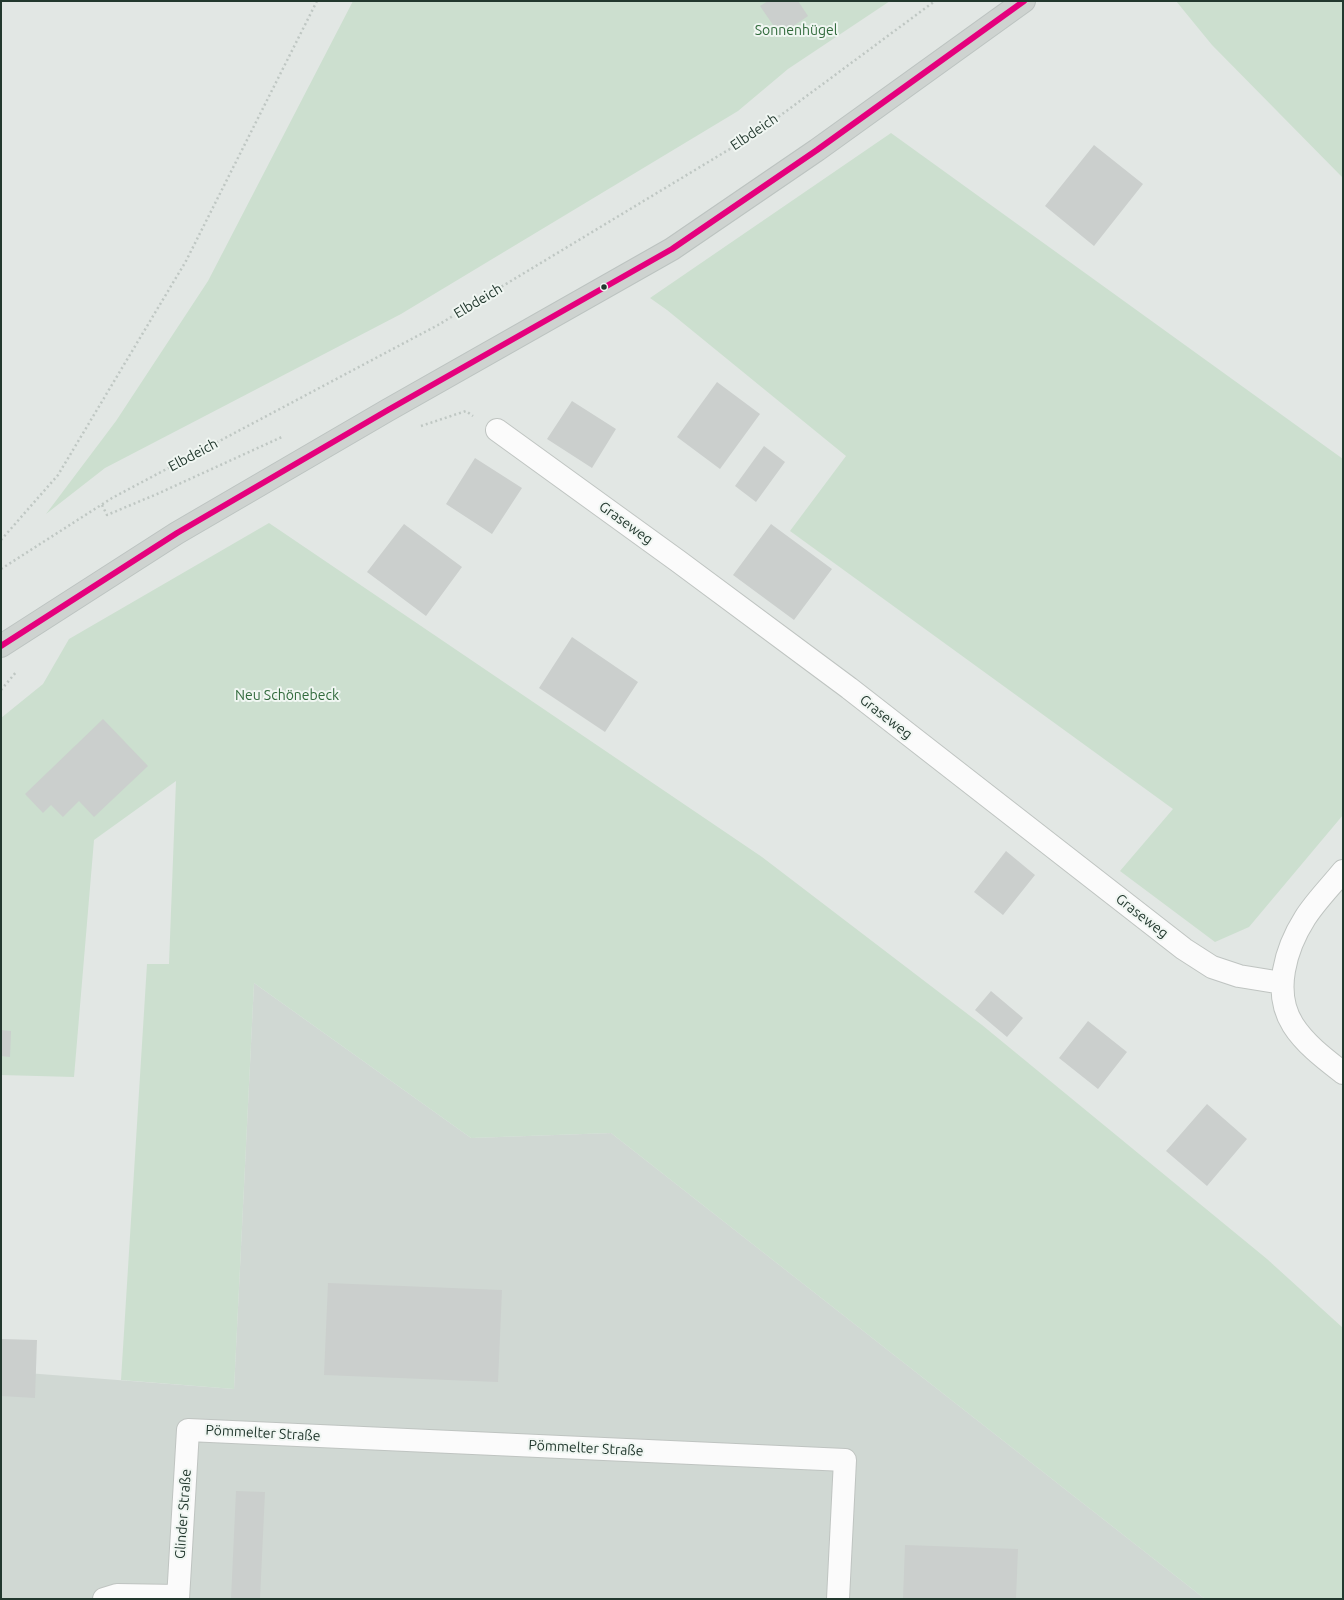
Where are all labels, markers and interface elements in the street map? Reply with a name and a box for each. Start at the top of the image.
park label: Sonnenhügel [755,22,837,38]
street label: Elbdeich [727,110,781,154]
street label: Elbdeich [451,280,505,322]
unlabelled marker [599,282,609,292]
street label: Elbdeich [165,435,221,475]
street label: Graseweg [596,498,656,548]
park label: Neu Schönebeck [235,687,339,703]
street label: Graseweg [856,691,916,743]
street label: Graseweg [1112,890,1172,942]
street label: Pömmelter Straße [205,1422,321,1444]
street label: Pömmelter Straße [528,1437,644,1459]
street label: Glinder Straße [171,1468,195,1560]

